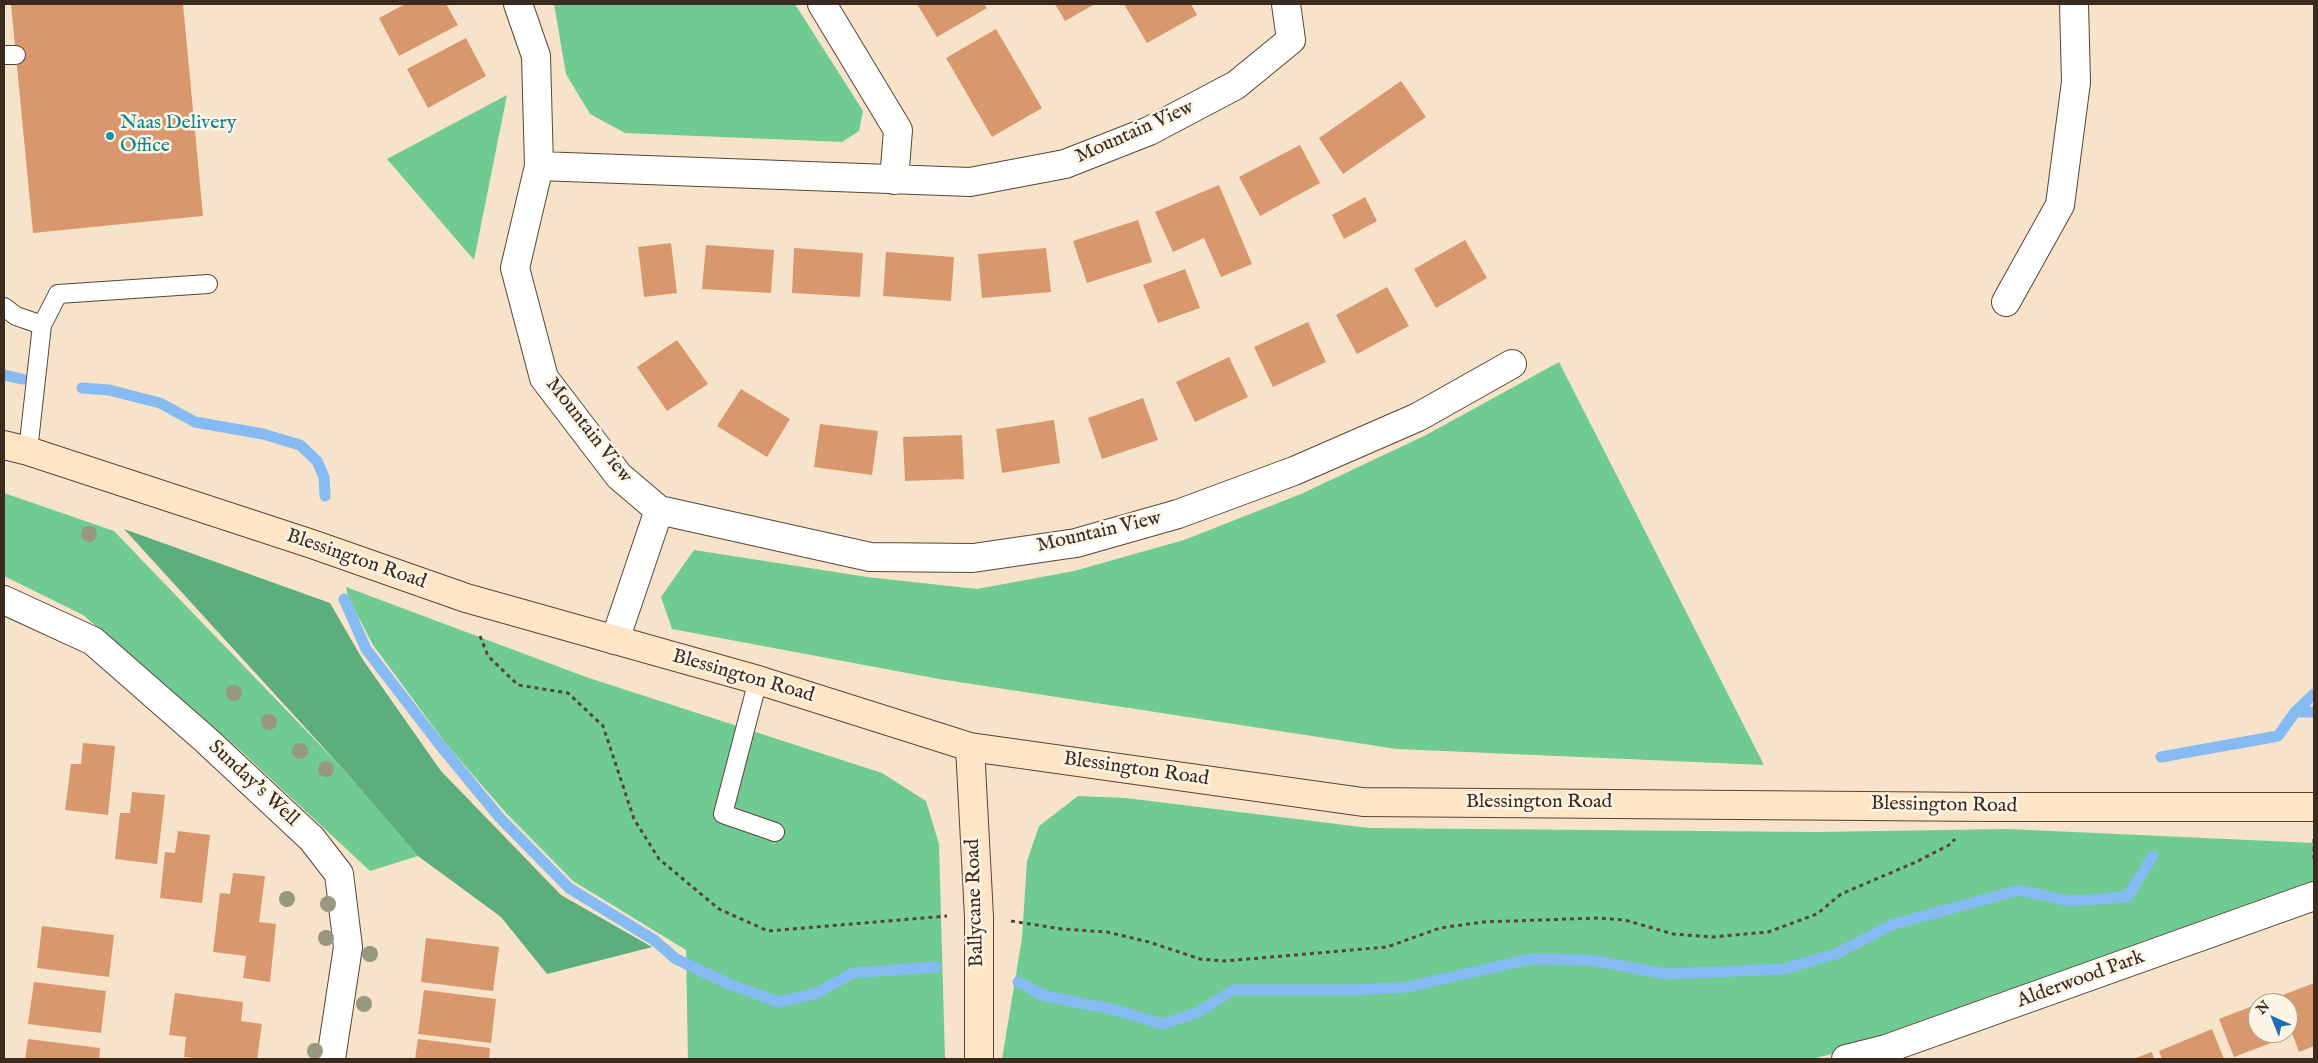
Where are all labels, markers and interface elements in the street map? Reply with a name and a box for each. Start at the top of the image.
street label: Mountain View [1072,96,1198,170]
place label: Naas Delivery Office [120,112,237,159]
marker: Naas Delivery Office [104,130,116,142]
street label: Mountain View [540,374,636,488]
street label: Mountain View [1035,507,1163,559]
street label: Blessington Road [283,525,429,595]
street label: Blessington Road [669,645,817,709]
street label: Sunday's Well [203,736,303,832]
street label: Blessington Road [1062,748,1210,792]
street label: Blessington Road [1466,791,1612,815]
street label: Blessington Road [1871,793,2017,819]
street label: Ballycane Road [962,838,990,968]
street label: Alderwood Park [2014,946,2148,1014]
north arrow [2248,993,2298,1043]
text: N [2253,997,2274,1019]

